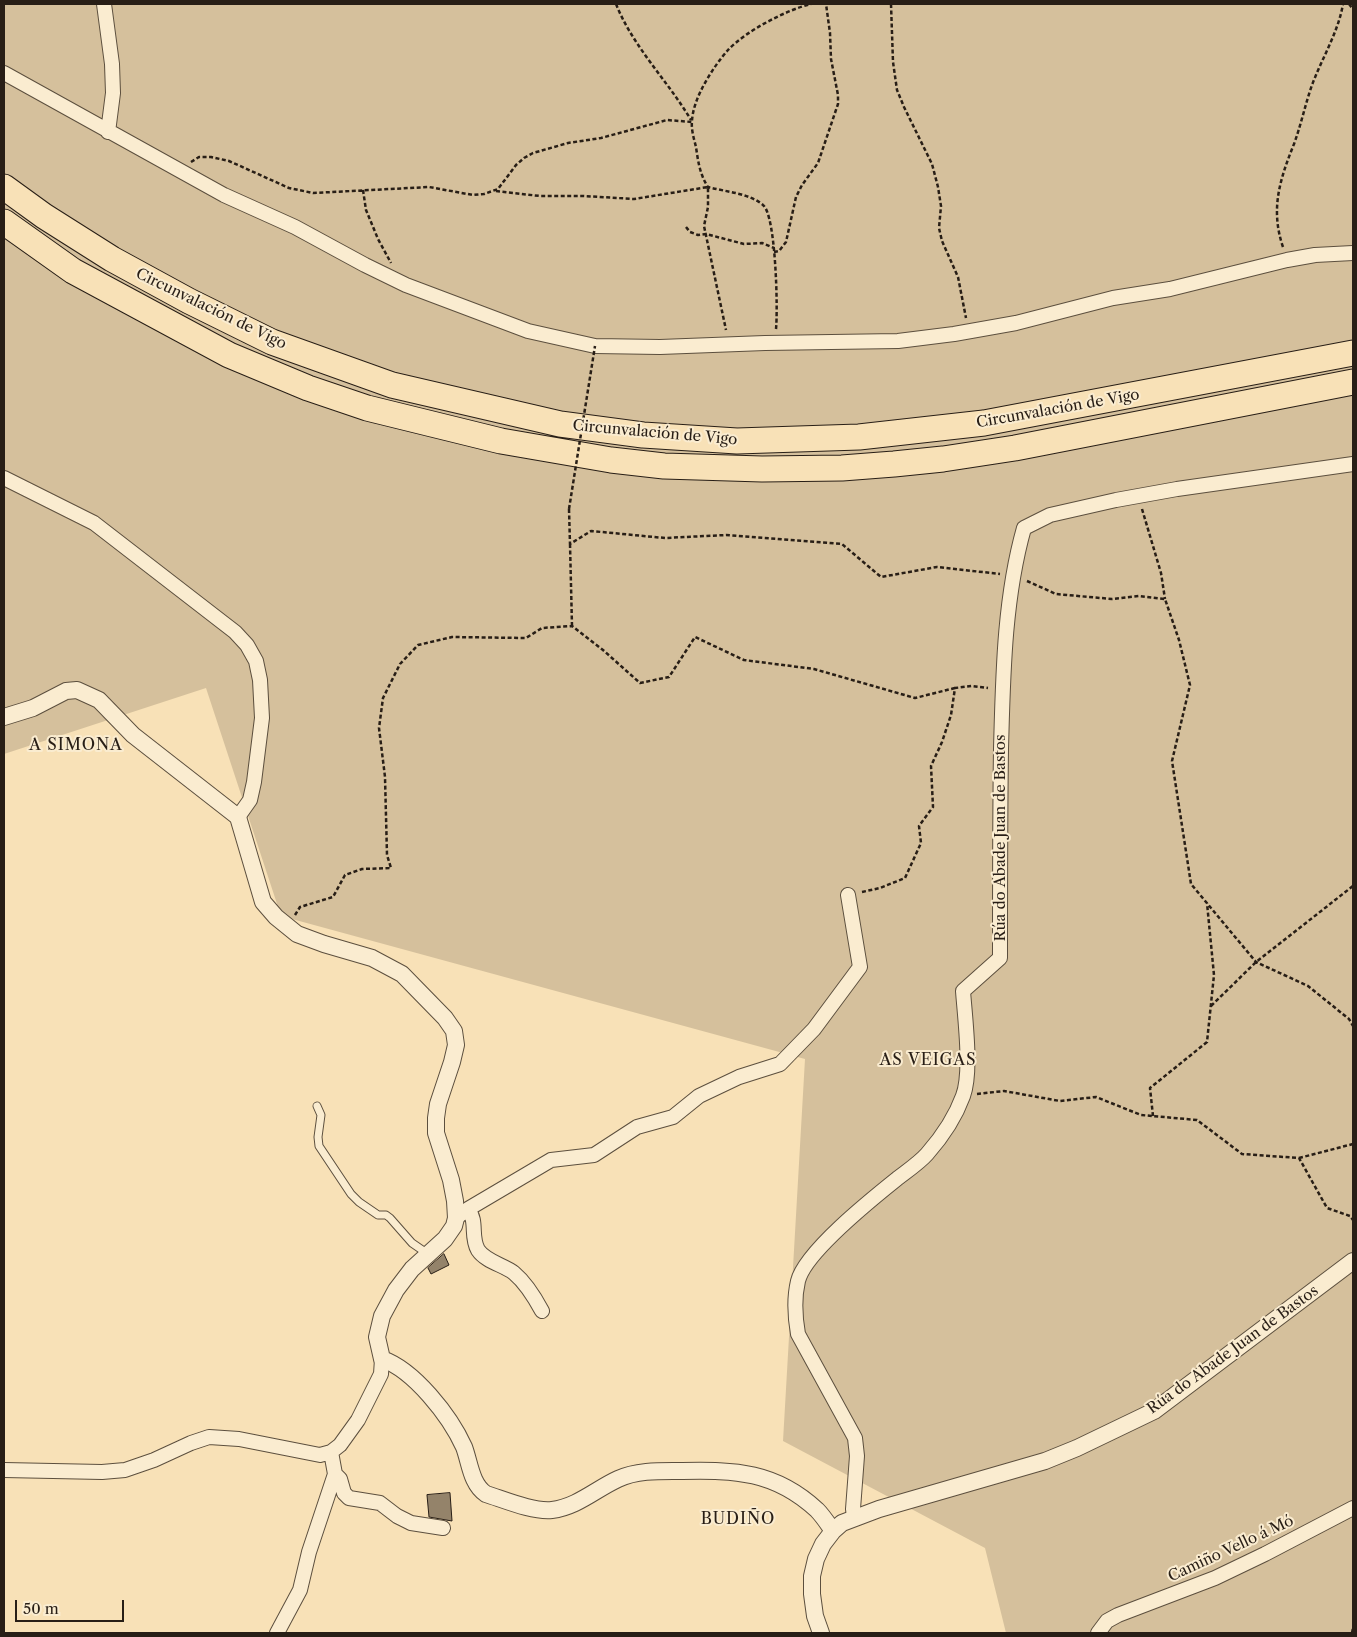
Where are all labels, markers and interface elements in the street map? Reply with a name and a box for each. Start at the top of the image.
street label: Circunvalación de Vigo [133,265,289,353]
street label: Circunvalación de Vigo [975,386,1141,432]
street label: Circunvalación de Vigo [572,417,738,449]
district label: A SIMONA [28,735,124,755]
street label: Rúa do Abade Juan de Bastos [992,735,1010,941]
district label: AS VEIGAS [878,1050,978,1070]
street label: Rúa do Abade Juan de Bastos [1144,1282,1322,1418]
district label: BUDIÑO [700,1509,776,1529]
street label: Camiño Vello á Mó [1165,1512,1297,1586]
scale bar [18,1590,126,1622]
text: 50 m [23,1599,59,1618]

